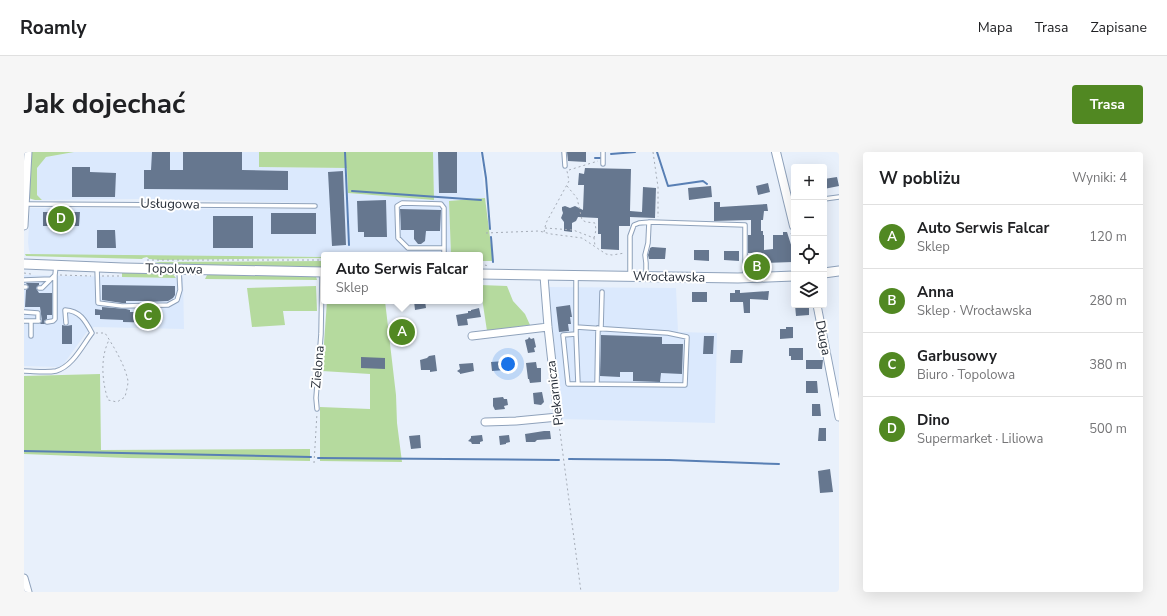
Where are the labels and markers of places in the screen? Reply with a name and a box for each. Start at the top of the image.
pin: D [48,204,74,234]
pin: B [744,252,770,282]
pin: C [135,301,161,331]
pin: A [389,317,415,347]

